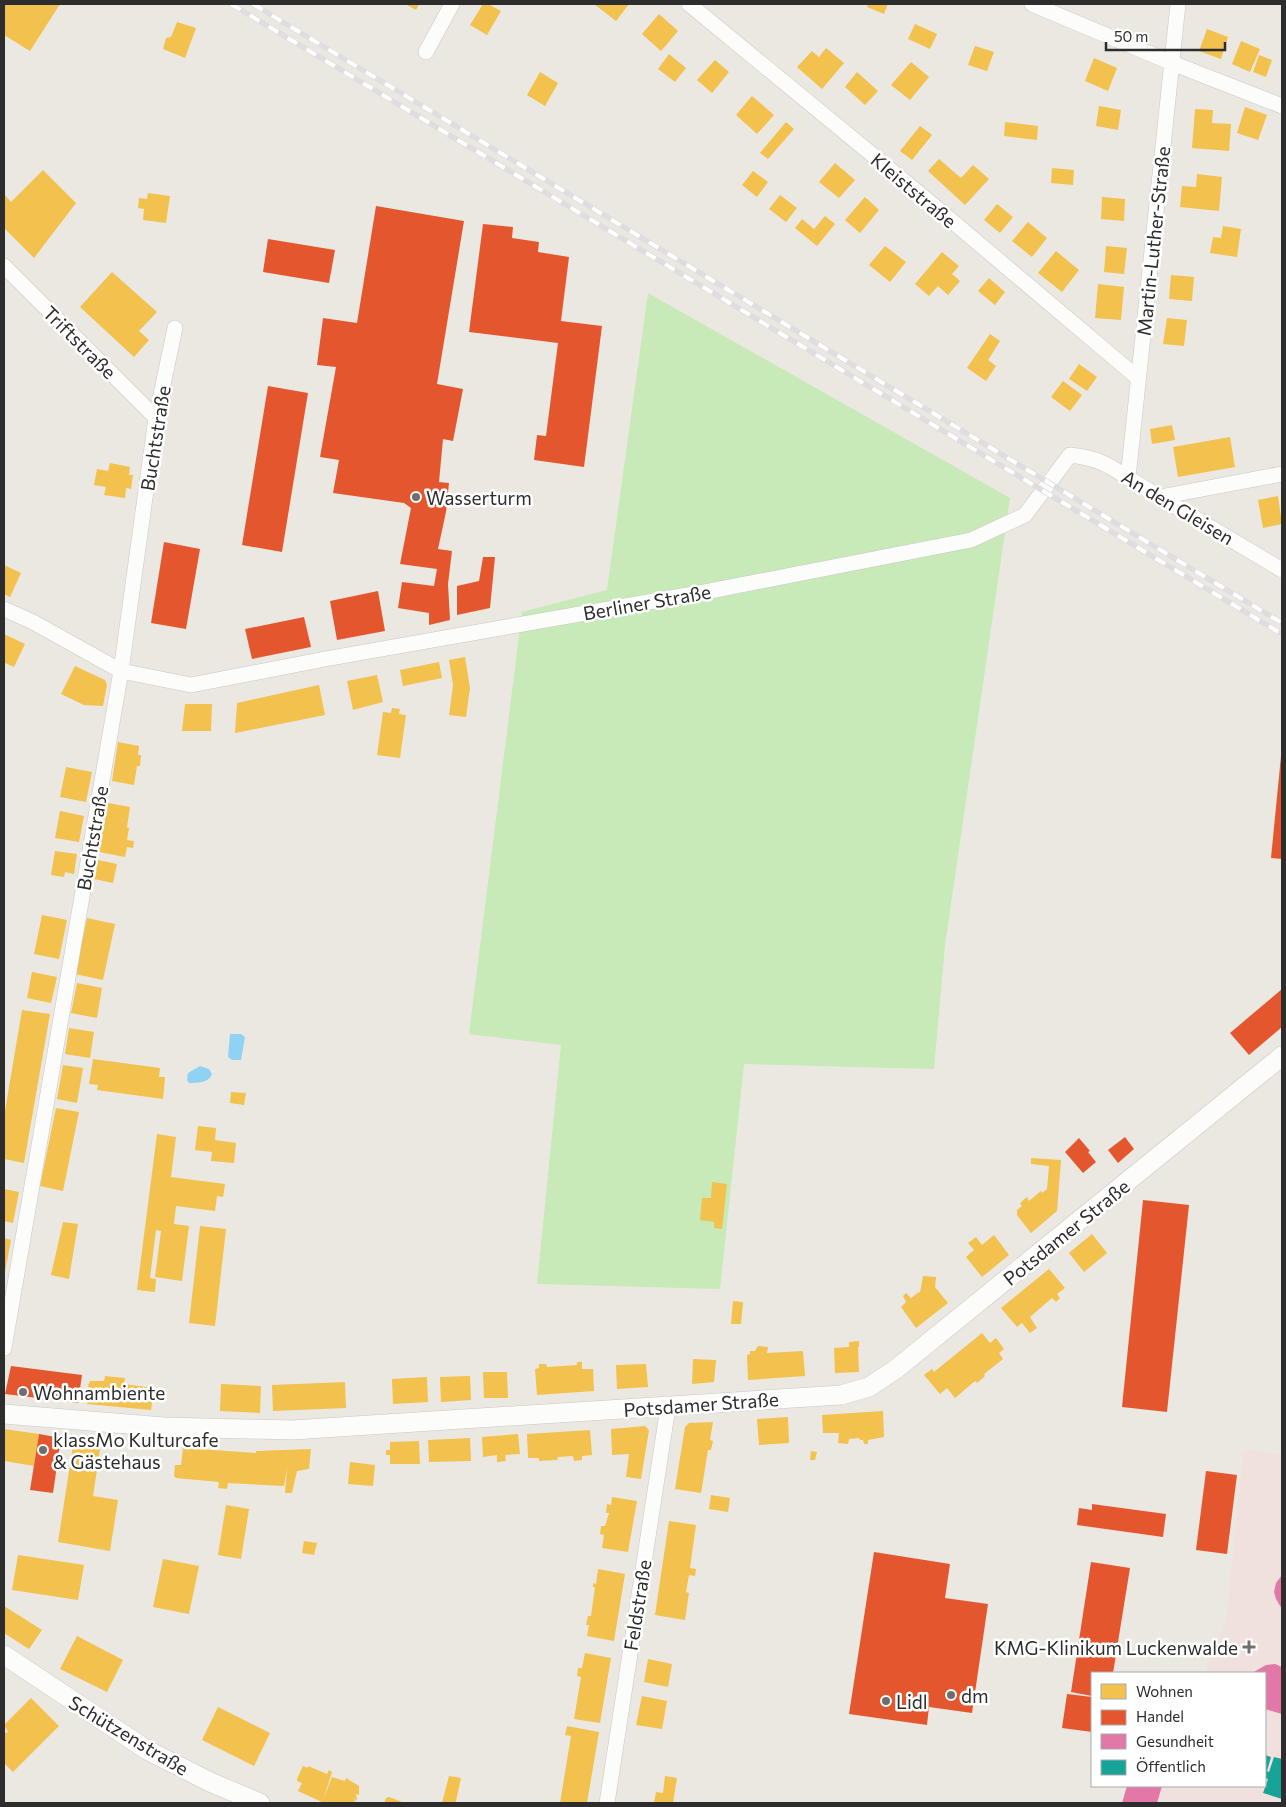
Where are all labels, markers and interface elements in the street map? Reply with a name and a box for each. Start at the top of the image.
scale bar [1106,20,1225,52]
text: 50 m [1114,27,1148,45]
street label: Martin-Luther-Straße [1132,145,1174,337]
street label: Kleiststraße [867,148,961,232]
street label: Triftstraße [39,301,121,383]
street label: Buchtstraße [135,384,175,492]
street label: An den Gleisen [1118,465,1238,549]
place label: Wasserturm [426,486,532,509]
marker: Wasserturm [410,491,422,503]
street label: Berliner Straße [581,579,713,625]
street label: Buchtstraße [71,784,113,892]
street label: Potsdamer Straße [998,1174,1134,1290]
place label: Wohnambiente [33,1381,165,1404]
marker: Wohnambiente [17,1386,29,1398]
street label: Potsdamer Straße [623,1387,779,1421]
place label: klassMo Kulturcafe & Gästehaus [53,1428,218,1473]
marker: klassMo Kulturcafe & Gästehaus [37,1444,49,1456]
street label: Feldstraße [618,1558,656,1652]
place label: KMG-Klinikum Luckenwalde [994,1636,1238,1659]
marker: KMG-Klinikum Luckenwalde [1242,1640,1256,1654]
legend [1091,1672,1266,1787]
text: Wohnen [1136,1682,1193,1700]
place label: dm [961,1684,989,1707]
marker: dm [945,1689,957,1701]
street label: Schützenstraße [65,1690,193,1780]
place label: Lidl [896,1690,928,1713]
marker: Lidl [880,1695,892,1707]
text: Handel [1136,1707,1184,1725]
text: Gesundheit [1136,1732,1214,1750]
text: Öffentlich [1136,1757,1206,1775]

